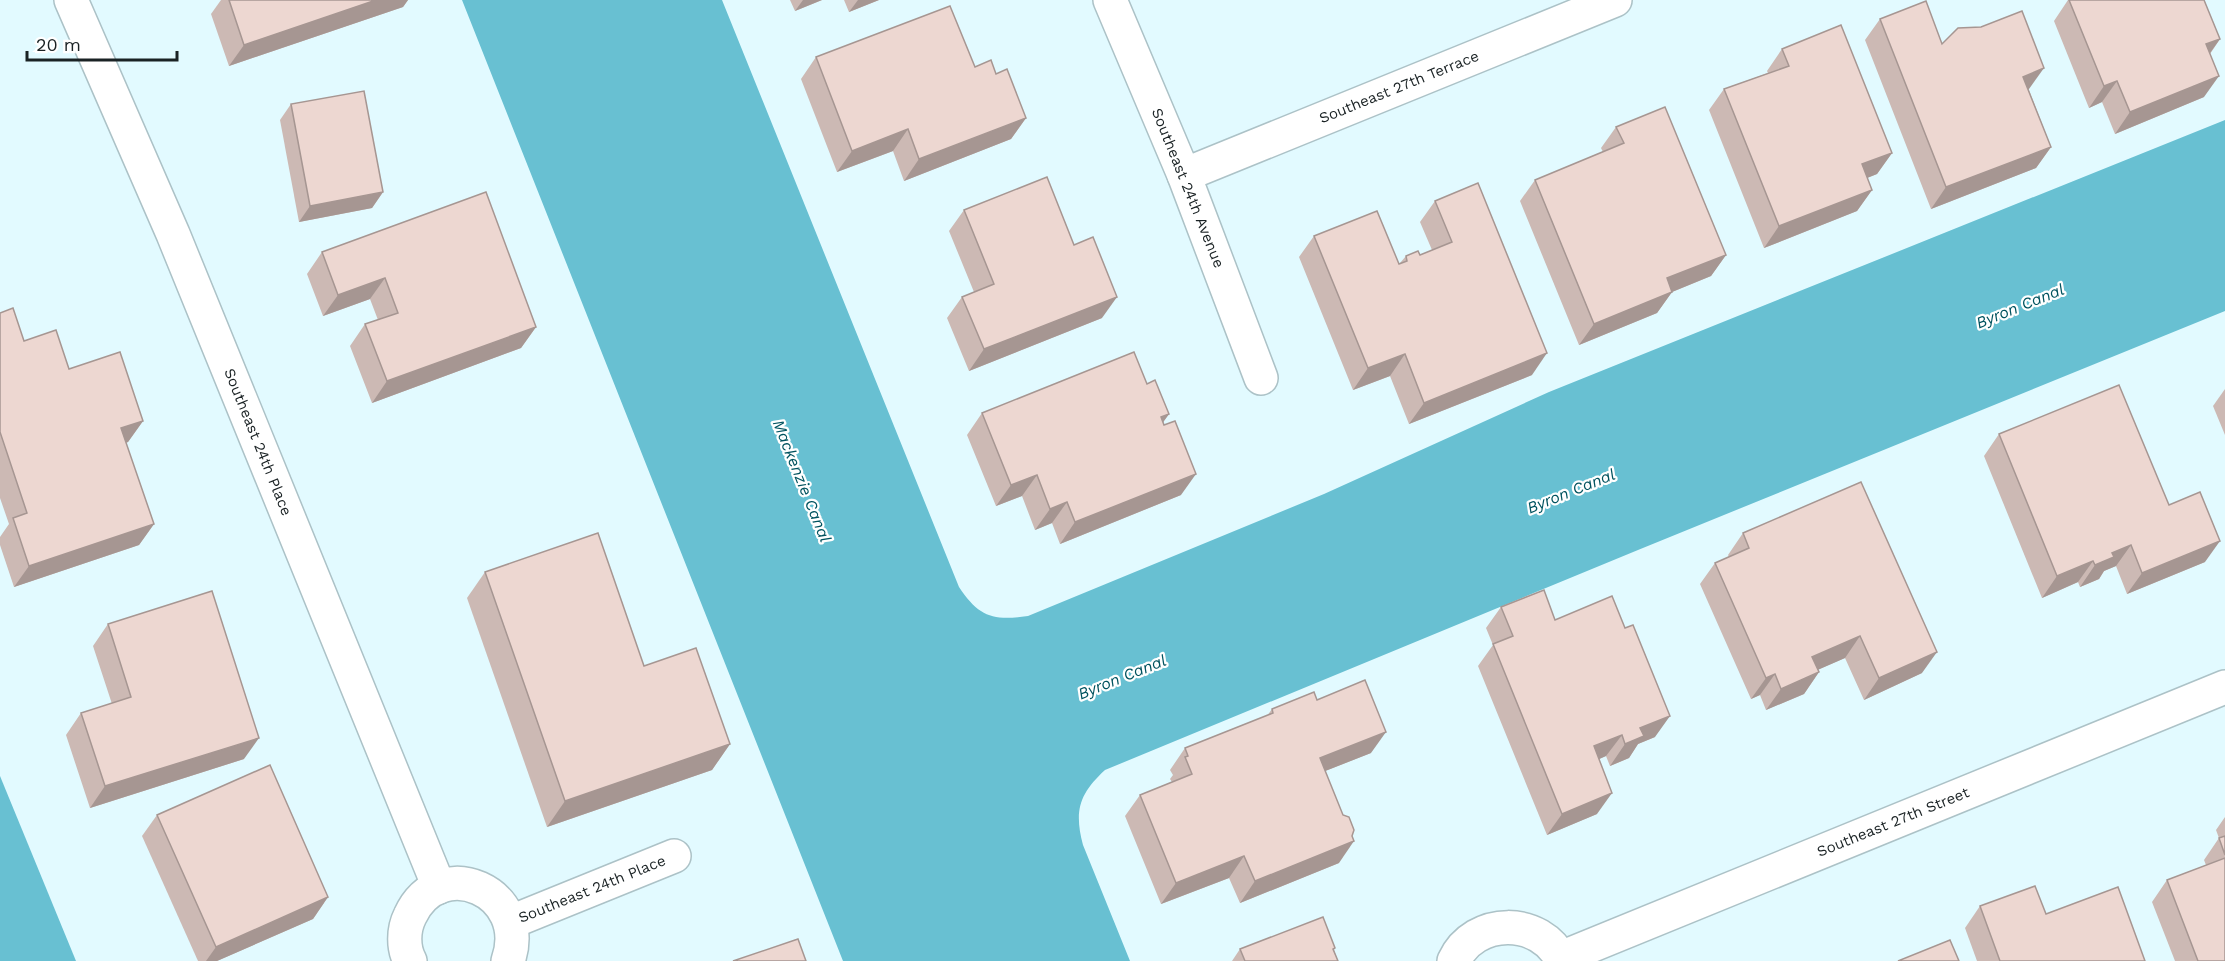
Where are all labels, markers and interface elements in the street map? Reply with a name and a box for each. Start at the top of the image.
scale bar [27,24,177,62]
text: 20 m [36,34,81,55]
street label: Southeast 27th Terrace [1317,47,1481,127]
street label: Southeast 24th Avenue [1148,106,1228,270]
water label: Byron Canal [1973,280,2067,332]
street label: Southeast 24th Place [220,366,296,518]
water label: Mackenzie Canal [769,417,835,545]
water label: Byron Canal [1524,465,1618,517]
water label: Byron Canal [1075,651,1169,703]
street label: Southeast 27th Street [1814,783,1972,861]
street label: Southeast 24th Place [516,851,668,927]

